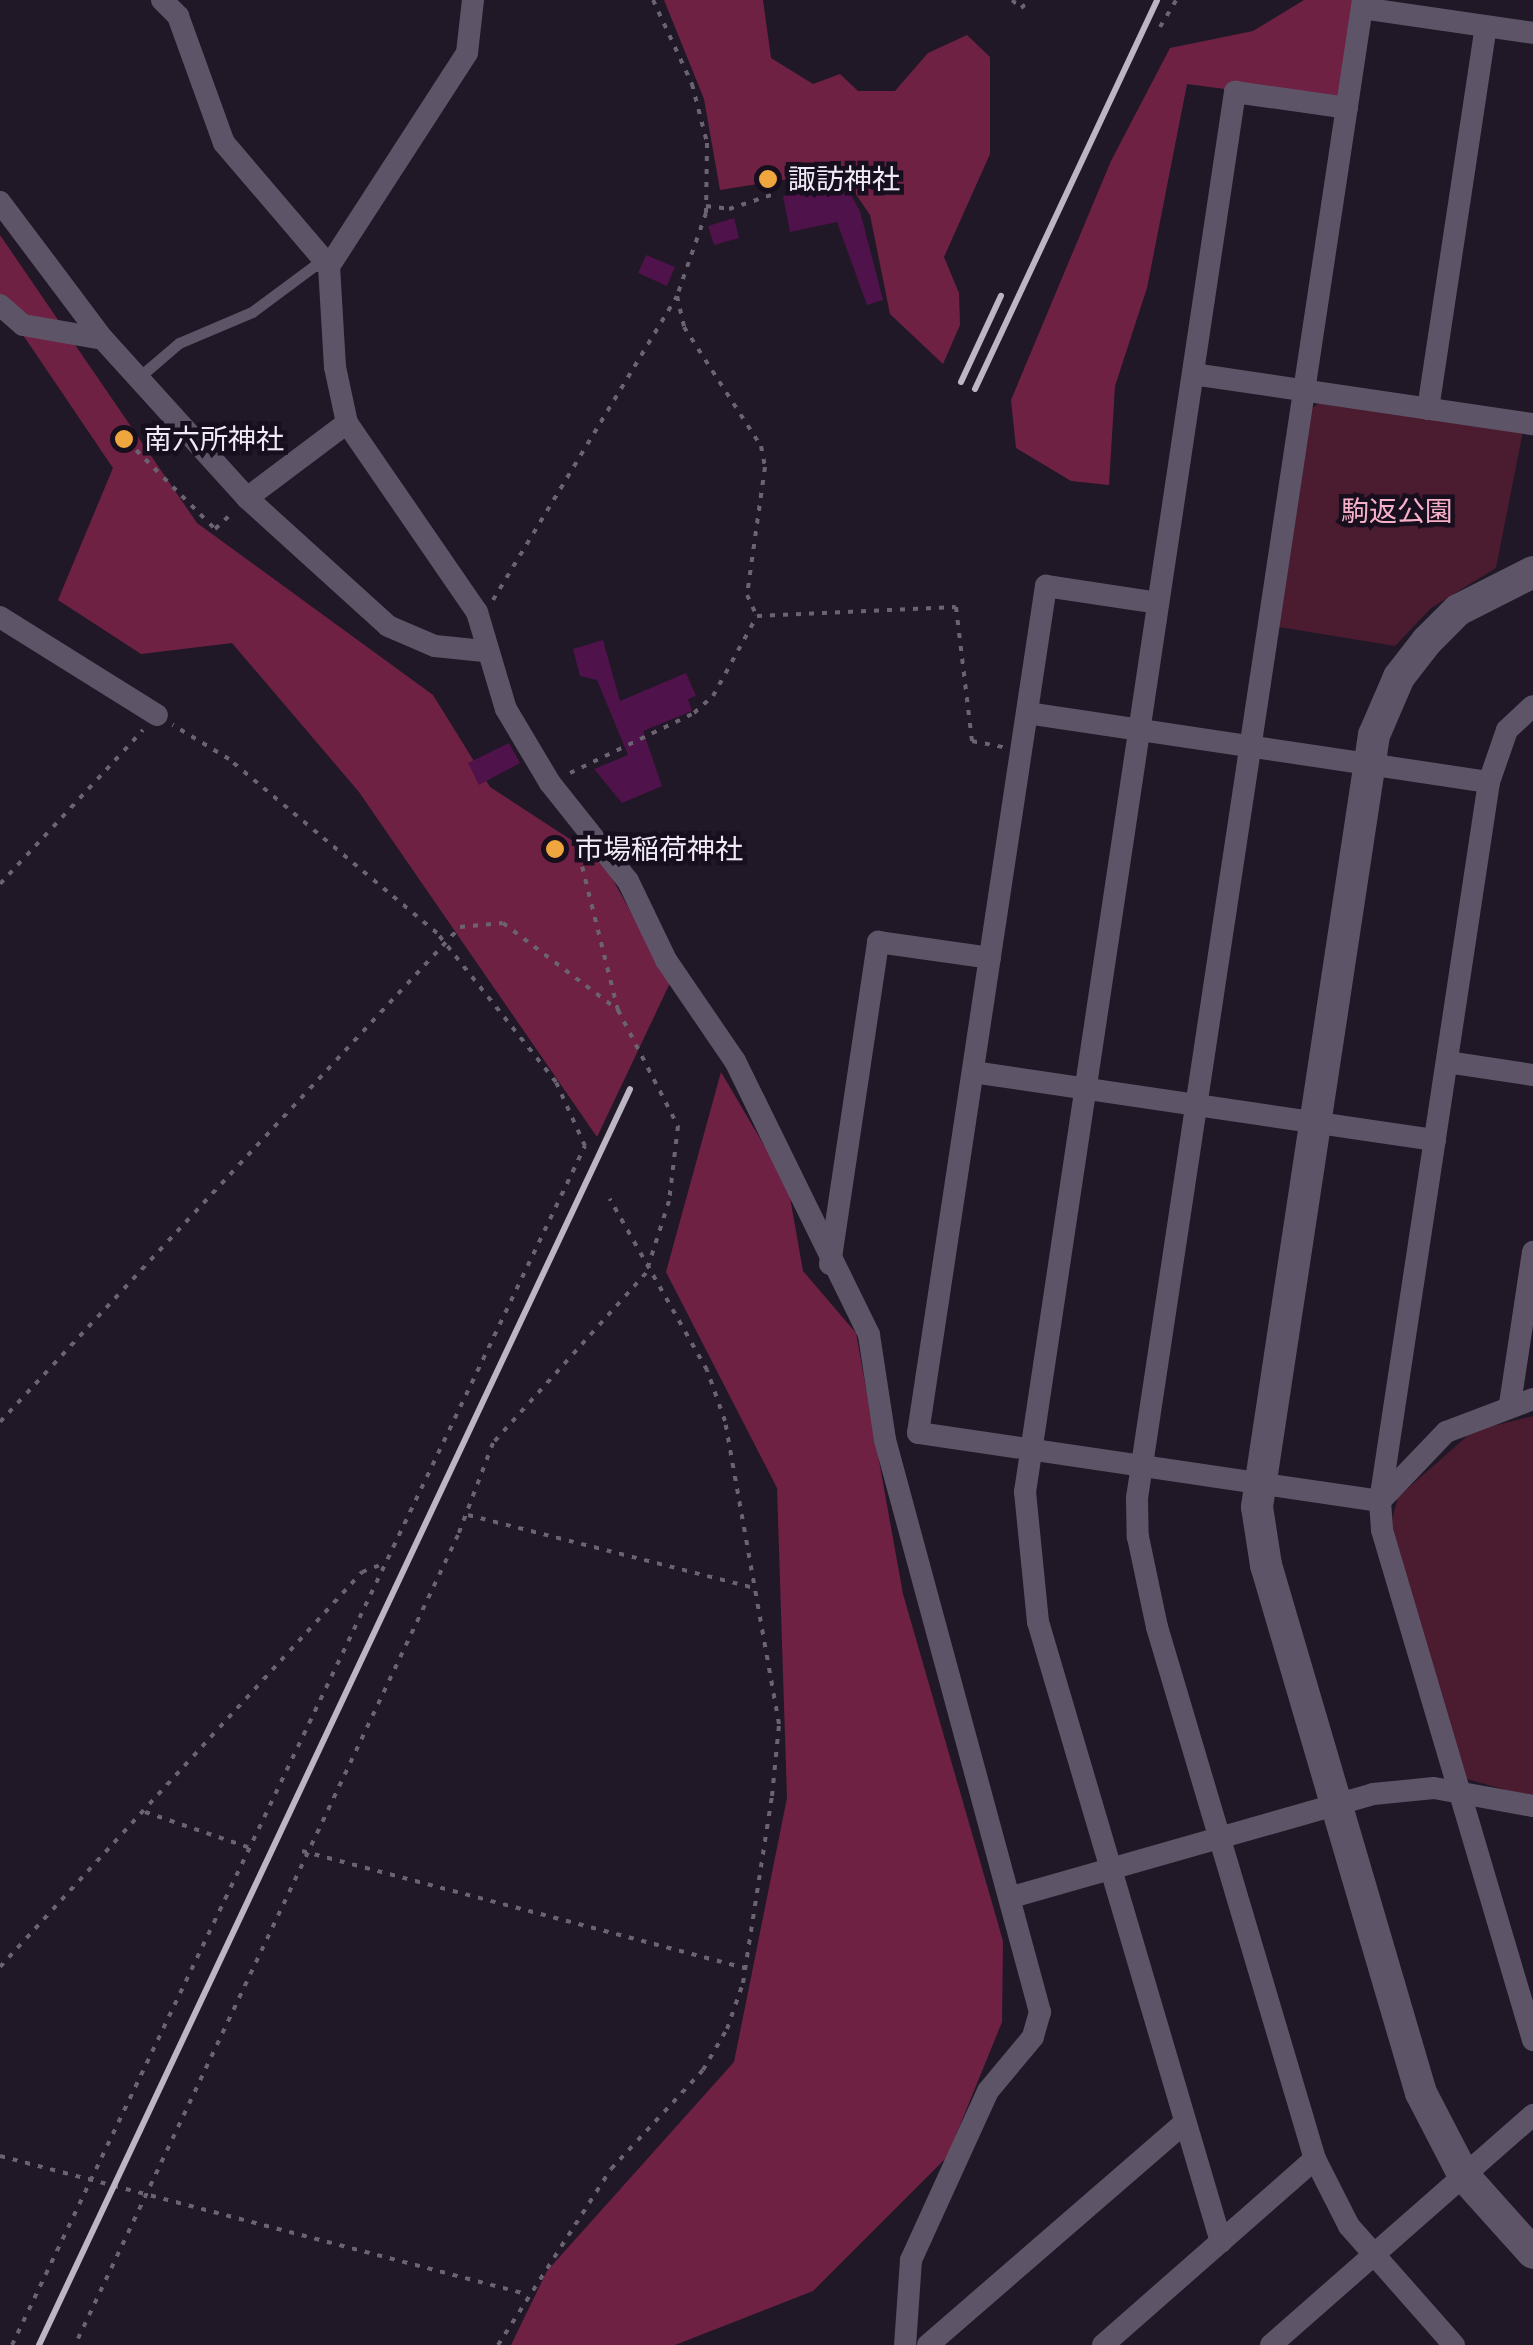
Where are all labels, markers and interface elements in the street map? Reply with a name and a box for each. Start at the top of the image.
place label: 諏訪神社 [788,162,900,196]
marker: 諏訪神社 [757,168,779,190]
place label: 南六所神社 [144,422,284,456]
marker: 南六所神社 [113,428,135,450]
park label: 駒返公園 [1341,494,1453,528]
place label: 市場稲荷神社 [575,832,743,866]
marker: 市場稲荷神社 [544,838,566,860]

